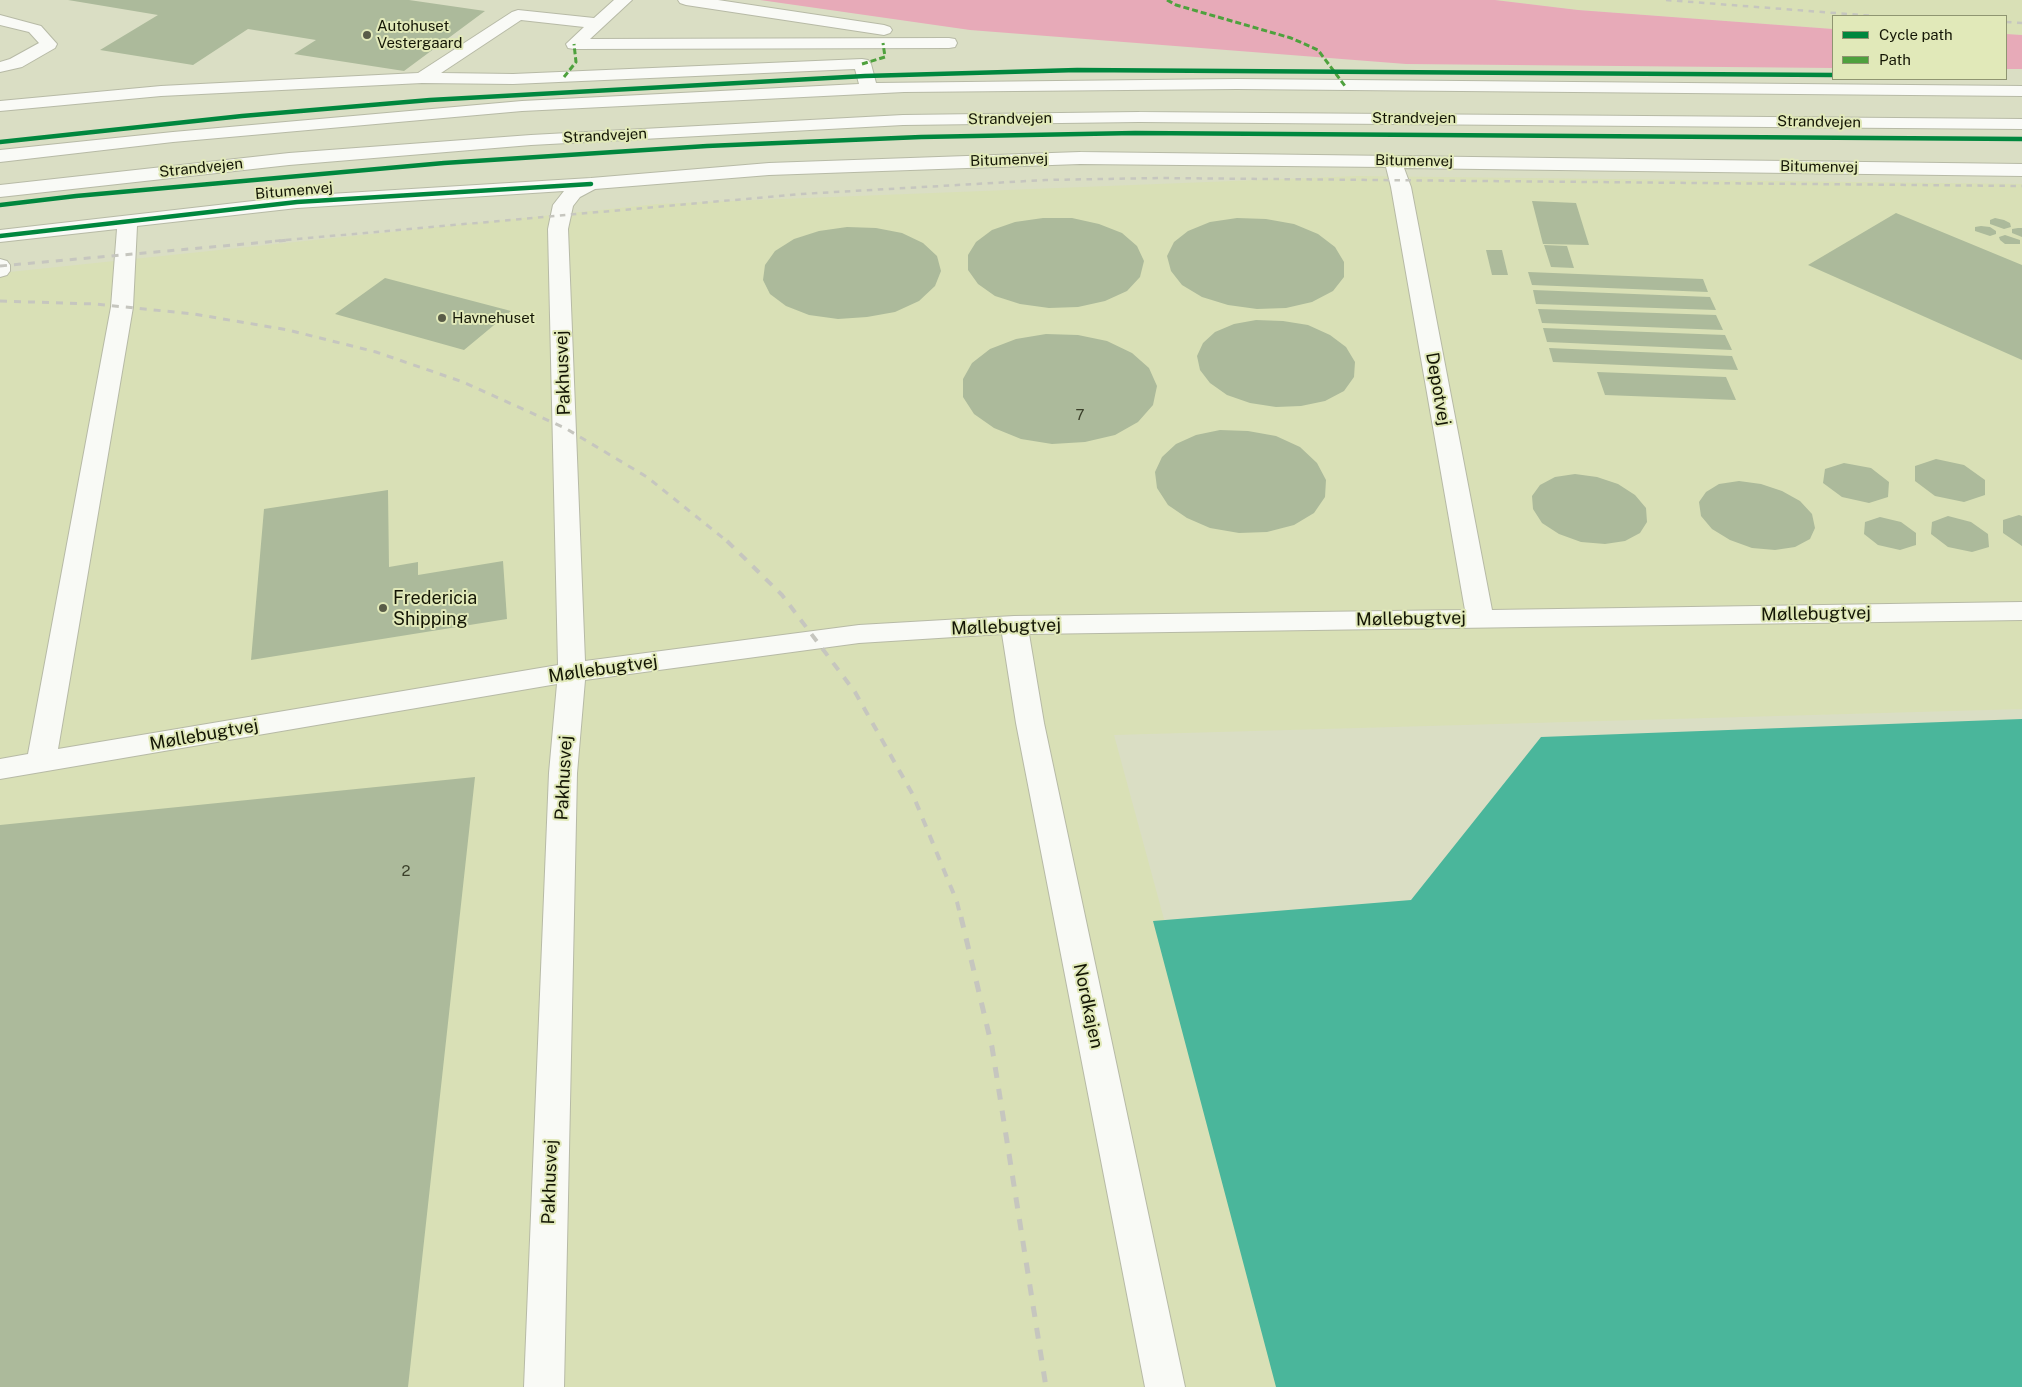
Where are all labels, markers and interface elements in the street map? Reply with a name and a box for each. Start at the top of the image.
legend [1832,15,2007,80]
place label: Autohuset Vestergaard [377,17,462,52]
text: Cycle path [1879,26,1953,43]
marker: Autohuset Vestergaard [361,29,373,41]
text: Path [1879,51,1911,68]
street label: Strandvejen [968,109,1052,129]
street label: Strandvejen [1372,109,1456,127]
street label: Strandvejen [1777,112,1861,132]
street label: Strandvejen [563,125,647,147]
street label: Bitumenvej [970,150,1048,170]
street label: Bitumenvej [1375,151,1453,171]
street label: Strandvejen [158,155,244,181]
street label: Bitumenvej [1780,157,1858,177]
street label: Bitumenvej [254,179,334,203]
place label: Havnehuset [452,309,535,327]
marker: Havnehuset [436,312,448,324]
street label: Pakhusvej [551,330,575,416]
street label: Depotvej [1421,351,1455,427]
house number: 7 [1075,406,1085,424]
place label: Fredericia Shipping [393,587,477,630]
marker: Fredericia Shipping [377,602,389,614]
street label: Møllebugtvej [1761,602,1871,626]
street label: Møllebugtvej [1356,607,1466,631]
street label: Møllebugtvej [951,614,1061,640]
street label: Møllebugtvej [547,651,659,687]
street label: Møllebugtvej [148,715,260,755]
street label: Pakhusvej [551,735,577,821]
house number: 2 [402,862,410,880]
street label: Nordkajen [1068,961,1108,1051]
street label: Pakhusvej [538,1139,562,1225]

